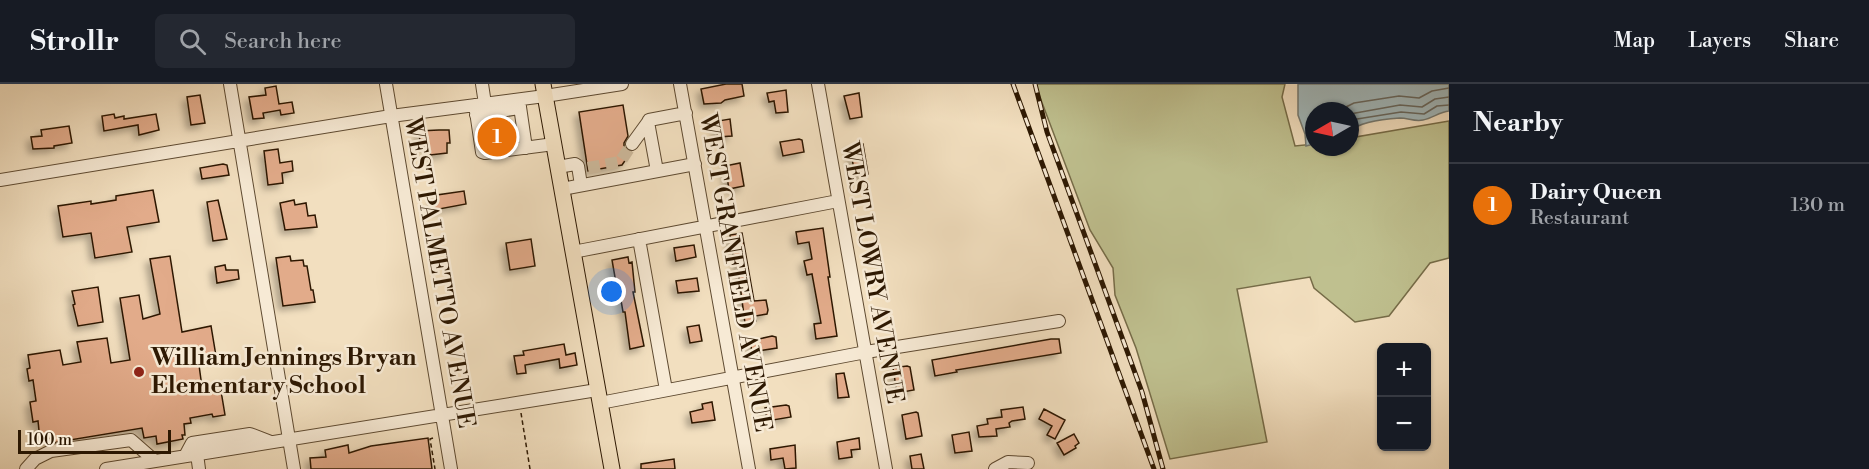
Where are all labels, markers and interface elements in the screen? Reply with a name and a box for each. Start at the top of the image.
search box [155,14,575,68]
text: Strollr [30,24,119,59]
icon: search [176,25,209,58]
text: Search here [224,28,342,55]
text: Map [1614,28,1655,54]
text: Layers [1688,28,1751,54]
text: Share [1784,28,1839,54]
north arrow [1305,102,1359,156]
text: Nearby [1473,107,1563,139]
street label: WEST GRANFIELD AVENUE [692,111,778,434]
street label: WEST PALMETTO AVENUE [397,114,481,431]
pin: 1 [478,115,516,160]
street label: WEST LOWRY AVENUE [834,139,910,406]
text: Dairy Queen [1530,179,1662,206]
text: 1 [1488,193,1497,218]
text: 130 m [1790,193,1845,218]
text: Restaurant [1530,206,1629,231]
your location [597,277,626,306]
place label: William Jennings Bryan Elementary School [150,343,417,401]
map controls [1377,343,1431,451]
button: + [1377,343,1431,397]
marker: William Jennings Bryan Elementary School [132,365,146,379]
button: − [1377,397,1431,451]
scale bar [18,427,171,454]
text: 100 m [27,430,72,450]

